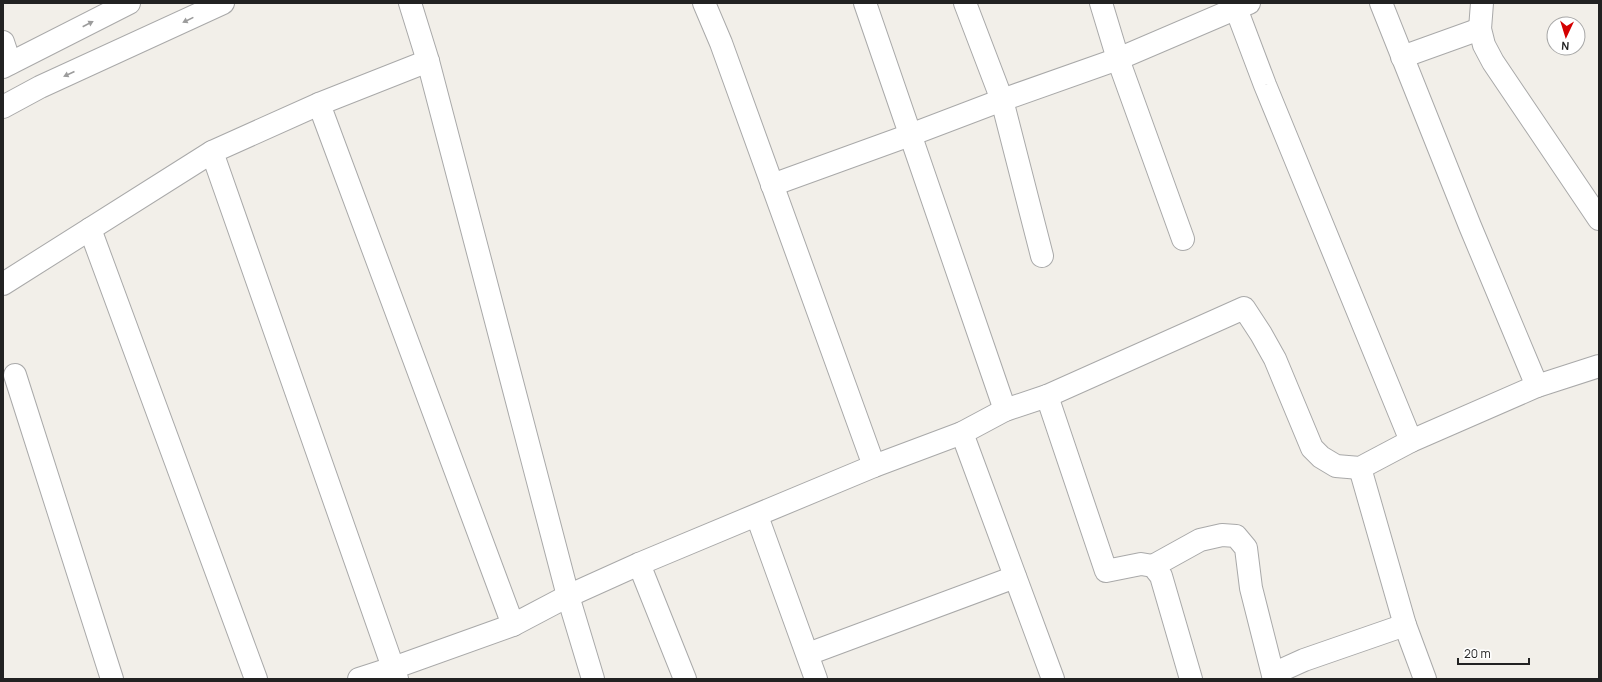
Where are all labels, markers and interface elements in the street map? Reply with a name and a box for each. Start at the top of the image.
north arrow [1546,16,1586,56]
one-way arrow [182,17,193,23]
one-way arrow [82,21,93,27]
text: N [1561,39,1570,54]
one-way arrow [64,71,75,77]
scale bar [1458,640,1529,666]
text: 20 m [1464,645,1491,662]

